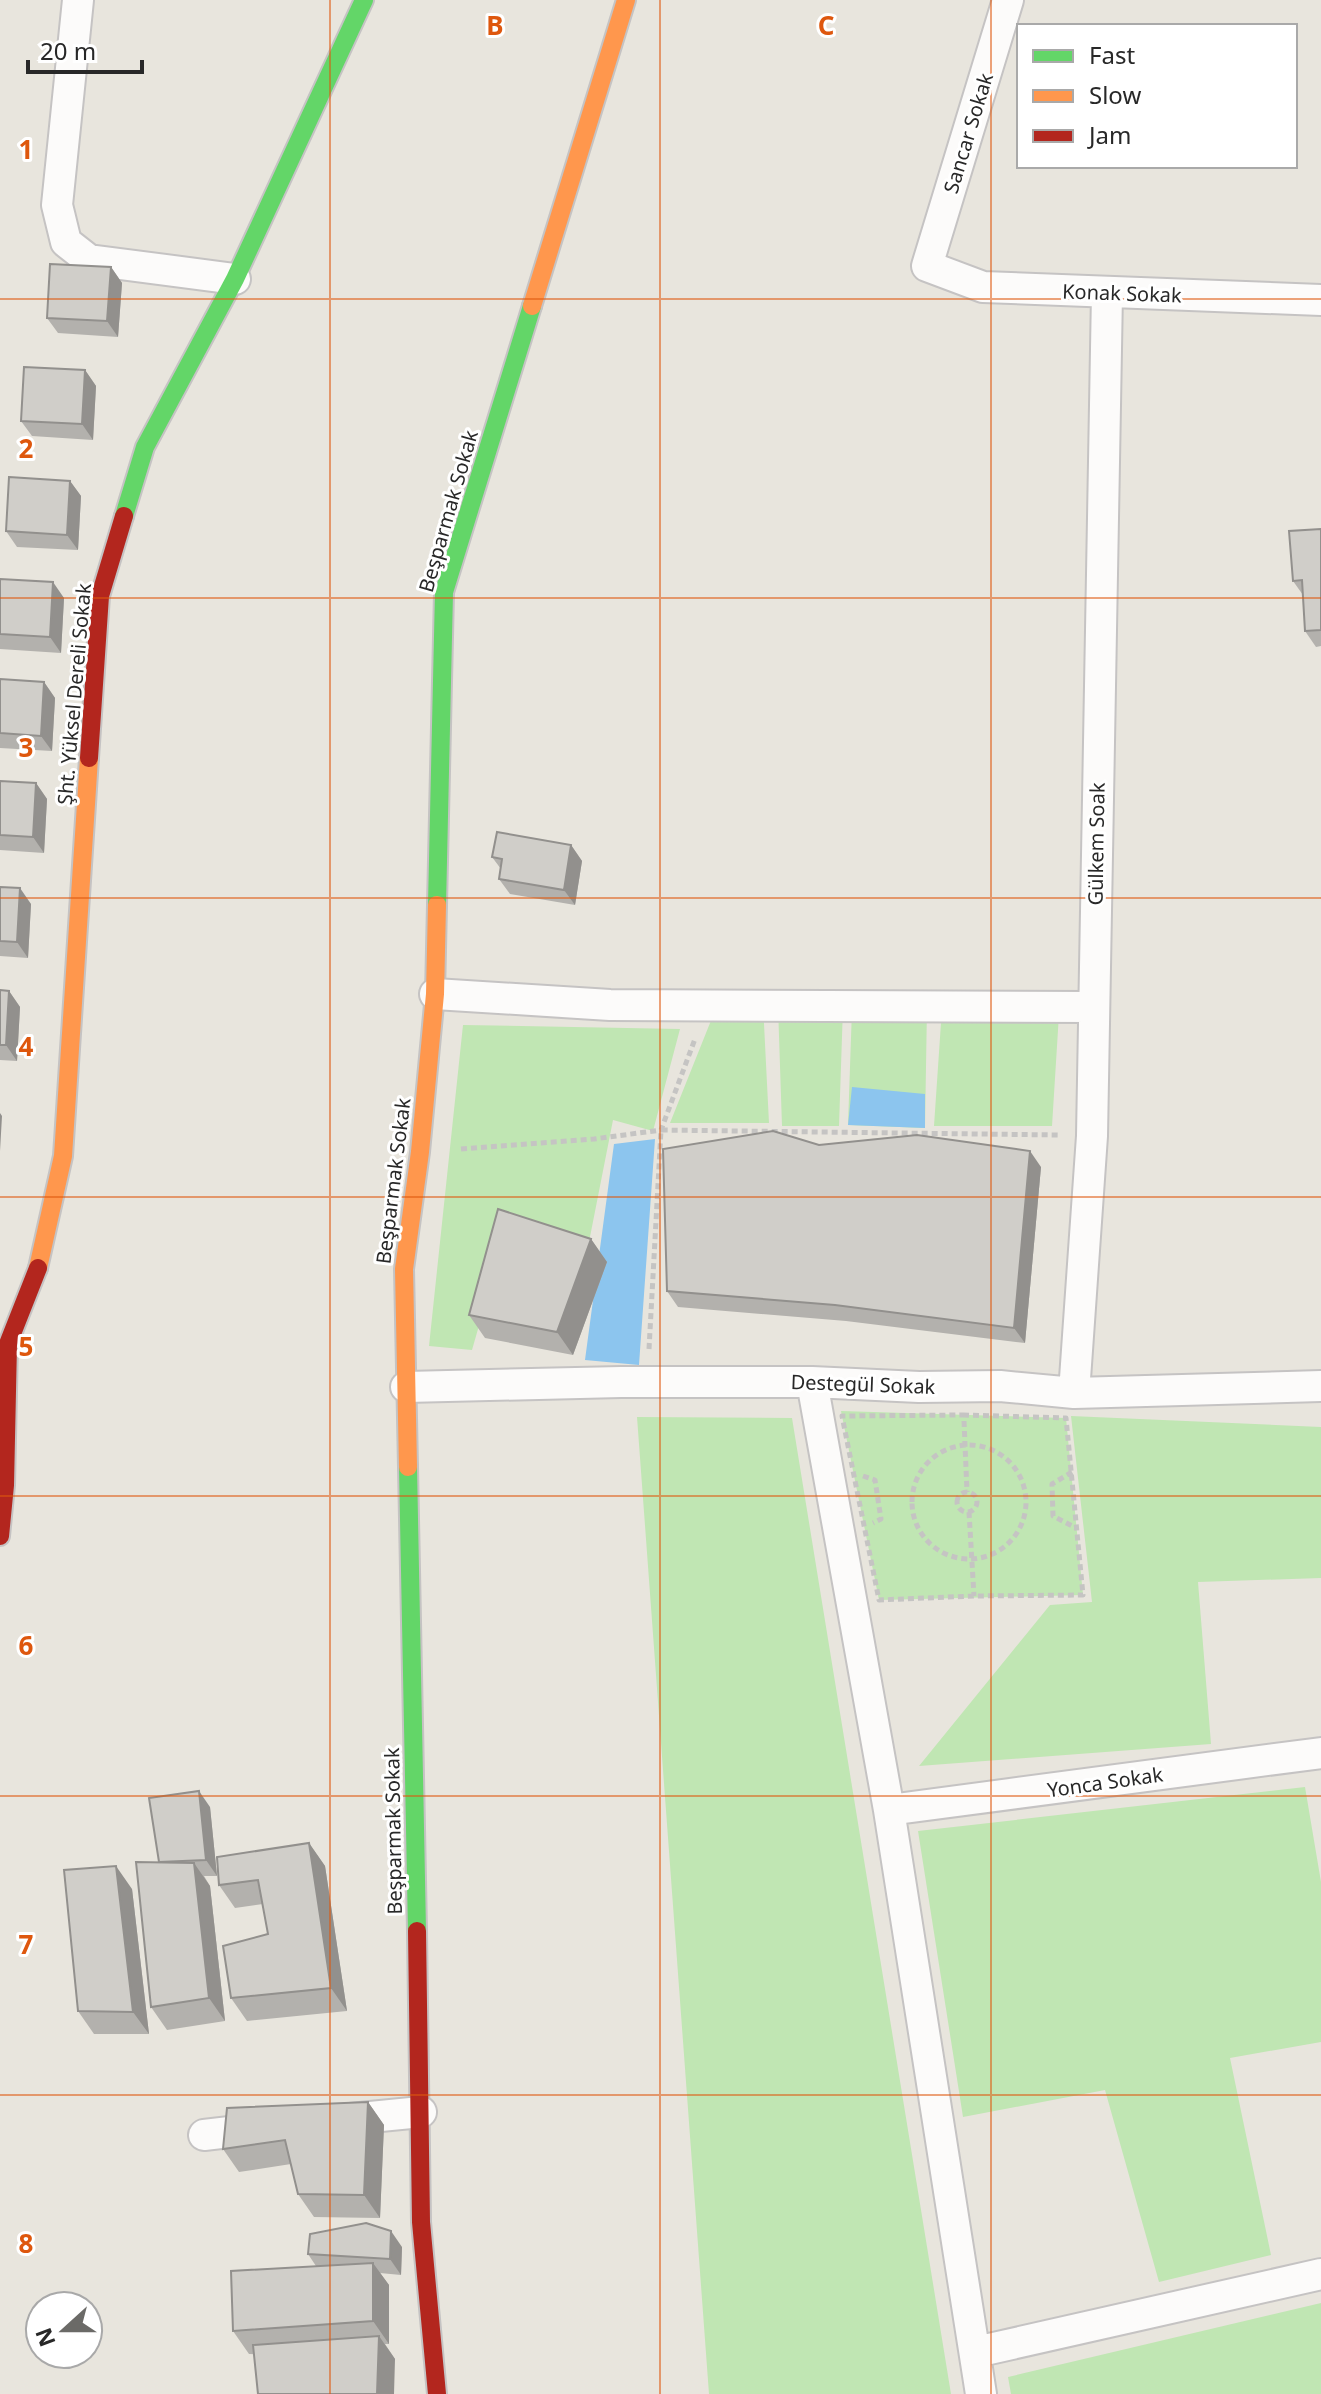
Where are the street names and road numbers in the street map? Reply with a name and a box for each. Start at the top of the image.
street label: Sancar Sokak [937,69,999,196]
street label: Konak Sokak [1062,277,1183,309]
street label: Beşparmak Sokak [412,427,484,595]
street label: Şht. Yüksel Dereli Sokak [51,582,97,806]
street label: Gülkem Soak [1081,782,1111,906]
street label: Beşparmak Sokak [369,1096,417,1266]
street label: Destegül Sokak [790,1368,936,1400]
street label: Beşparmak Sokak [378,1747,408,1915]
street label: Yonca Sokak [1045,1760,1165,1803]

